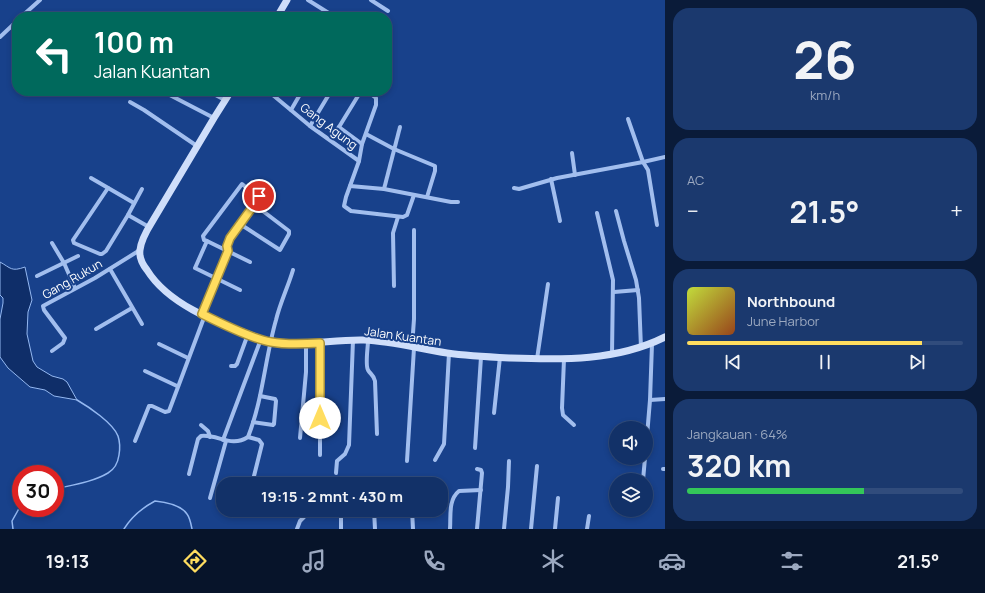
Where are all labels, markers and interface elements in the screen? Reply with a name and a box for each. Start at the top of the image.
text: 100 m [94,23,174,61]
text: 26 [793,24,857,95]
icon: left [28,28,80,80]
text: Jalan Kuantan [94,59,210,83]
text: km/h [810,86,840,104]
street label: Gang Agung [297,99,361,153]
text: AC [687,171,704,189]
pin [242,179,276,213]
icon: arrive [248,185,270,207]
text: 21.5° [790,191,860,232]
text: − [687,196,699,226]
text: + [950,196,963,226]
street label: Gang Rukun [39,255,105,303]
text: Northbound [747,291,835,312]
text: June Harbor [747,312,820,330]
street label: Jalan Kuantan [363,322,443,350]
icon: previous [722,351,744,373]
icon: pause [814,351,836,373]
icon: next [906,351,928,373]
position arrow [299,397,341,439]
map controls [609,421,653,517]
button: sound [609,421,653,465]
text: Jangkauan · 64% [687,425,788,443]
text: 320 km [687,445,791,486]
speed limit sign: 30 [12,465,64,517]
button: layers [609,473,653,517]
text: 19:15 · 2 mnt · 430 m [261,486,403,507]
icon: directions [181,547,209,575]
icon: music [300,547,328,575]
icon: phone [420,547,448,575]
icon: climate [539,547,567,575]
icon: car [658,547,686,575]
icon: filters [778,547,806,575]
text: 19:13 [46,549,89,573]
text: 21.5° [897,549,939,573]

